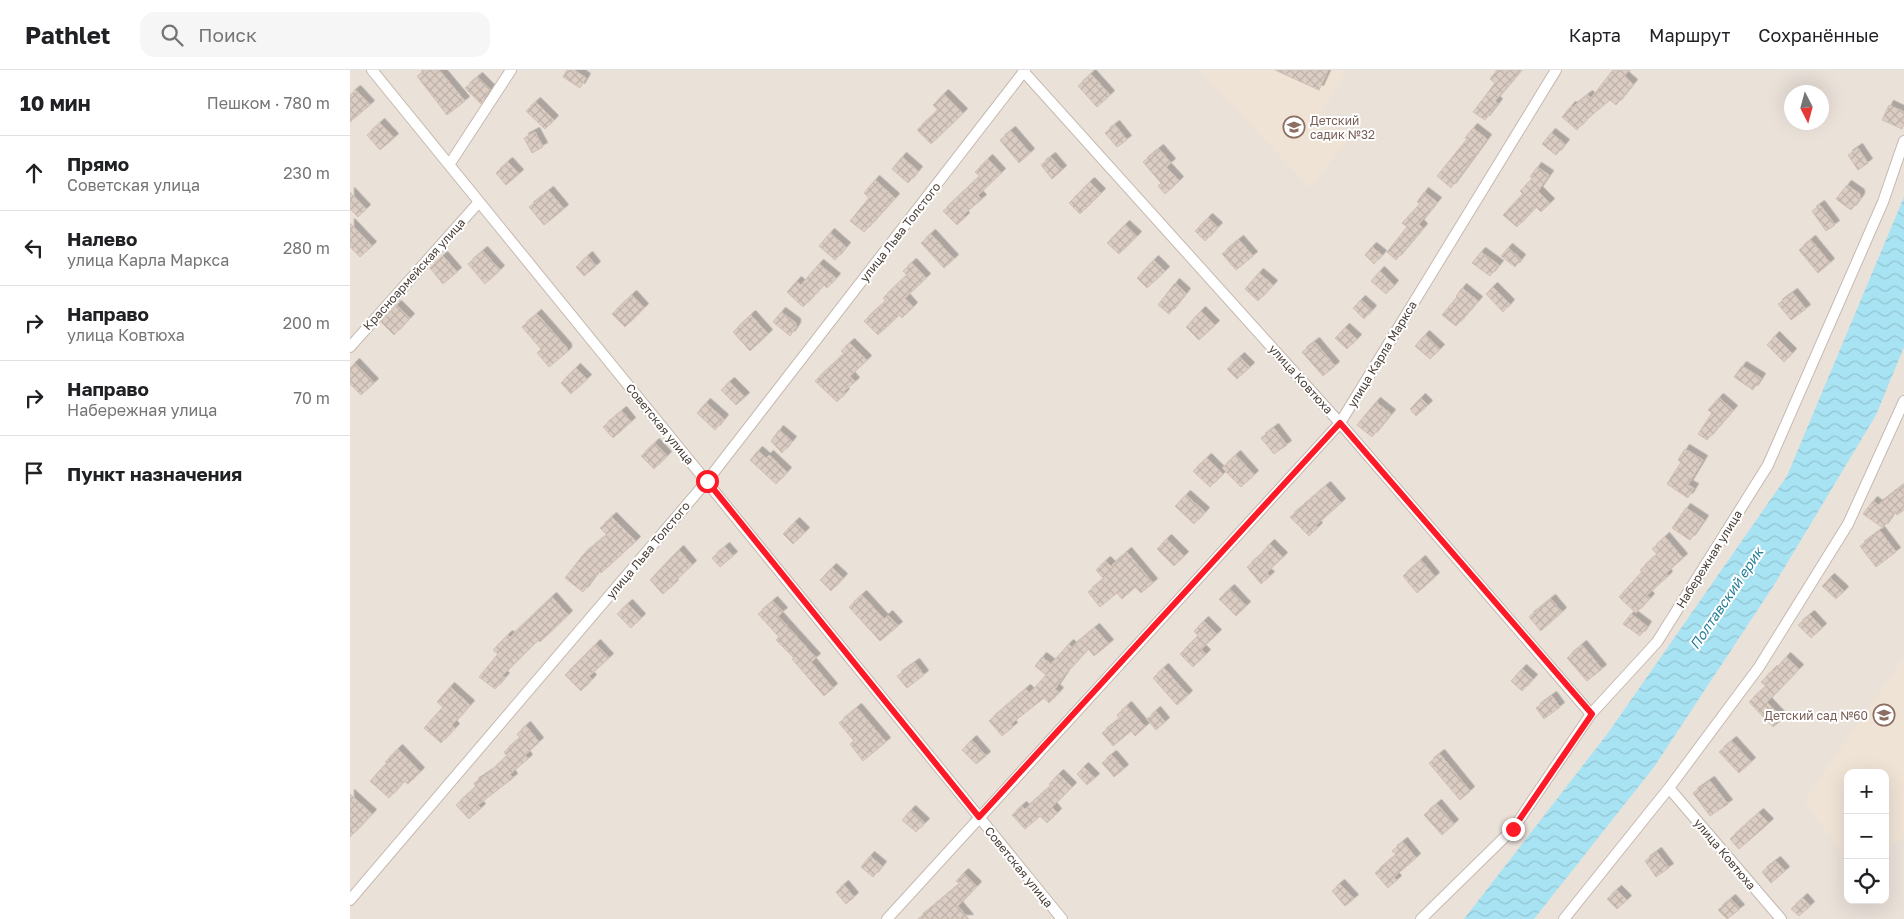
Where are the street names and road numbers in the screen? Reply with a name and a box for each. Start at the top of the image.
street label: улица Льва Толстого [856,179,944,285]
street label: Красноармейская улица [360,215,468,333]
street label: улица Карла Маркса [1344,298,1420,410]
street label: улица Ковтюха [1266,341,1336,417]
street label: Советская улица [623,380,697,468]
street label: улица Льва Толстого [603,498,693,602]
street label: Набережная улица [1673,507,1745,611]
street label: улица Ковтюха [1691,815,1759,893]
street label: Советская улица [982,823,1056,911]

